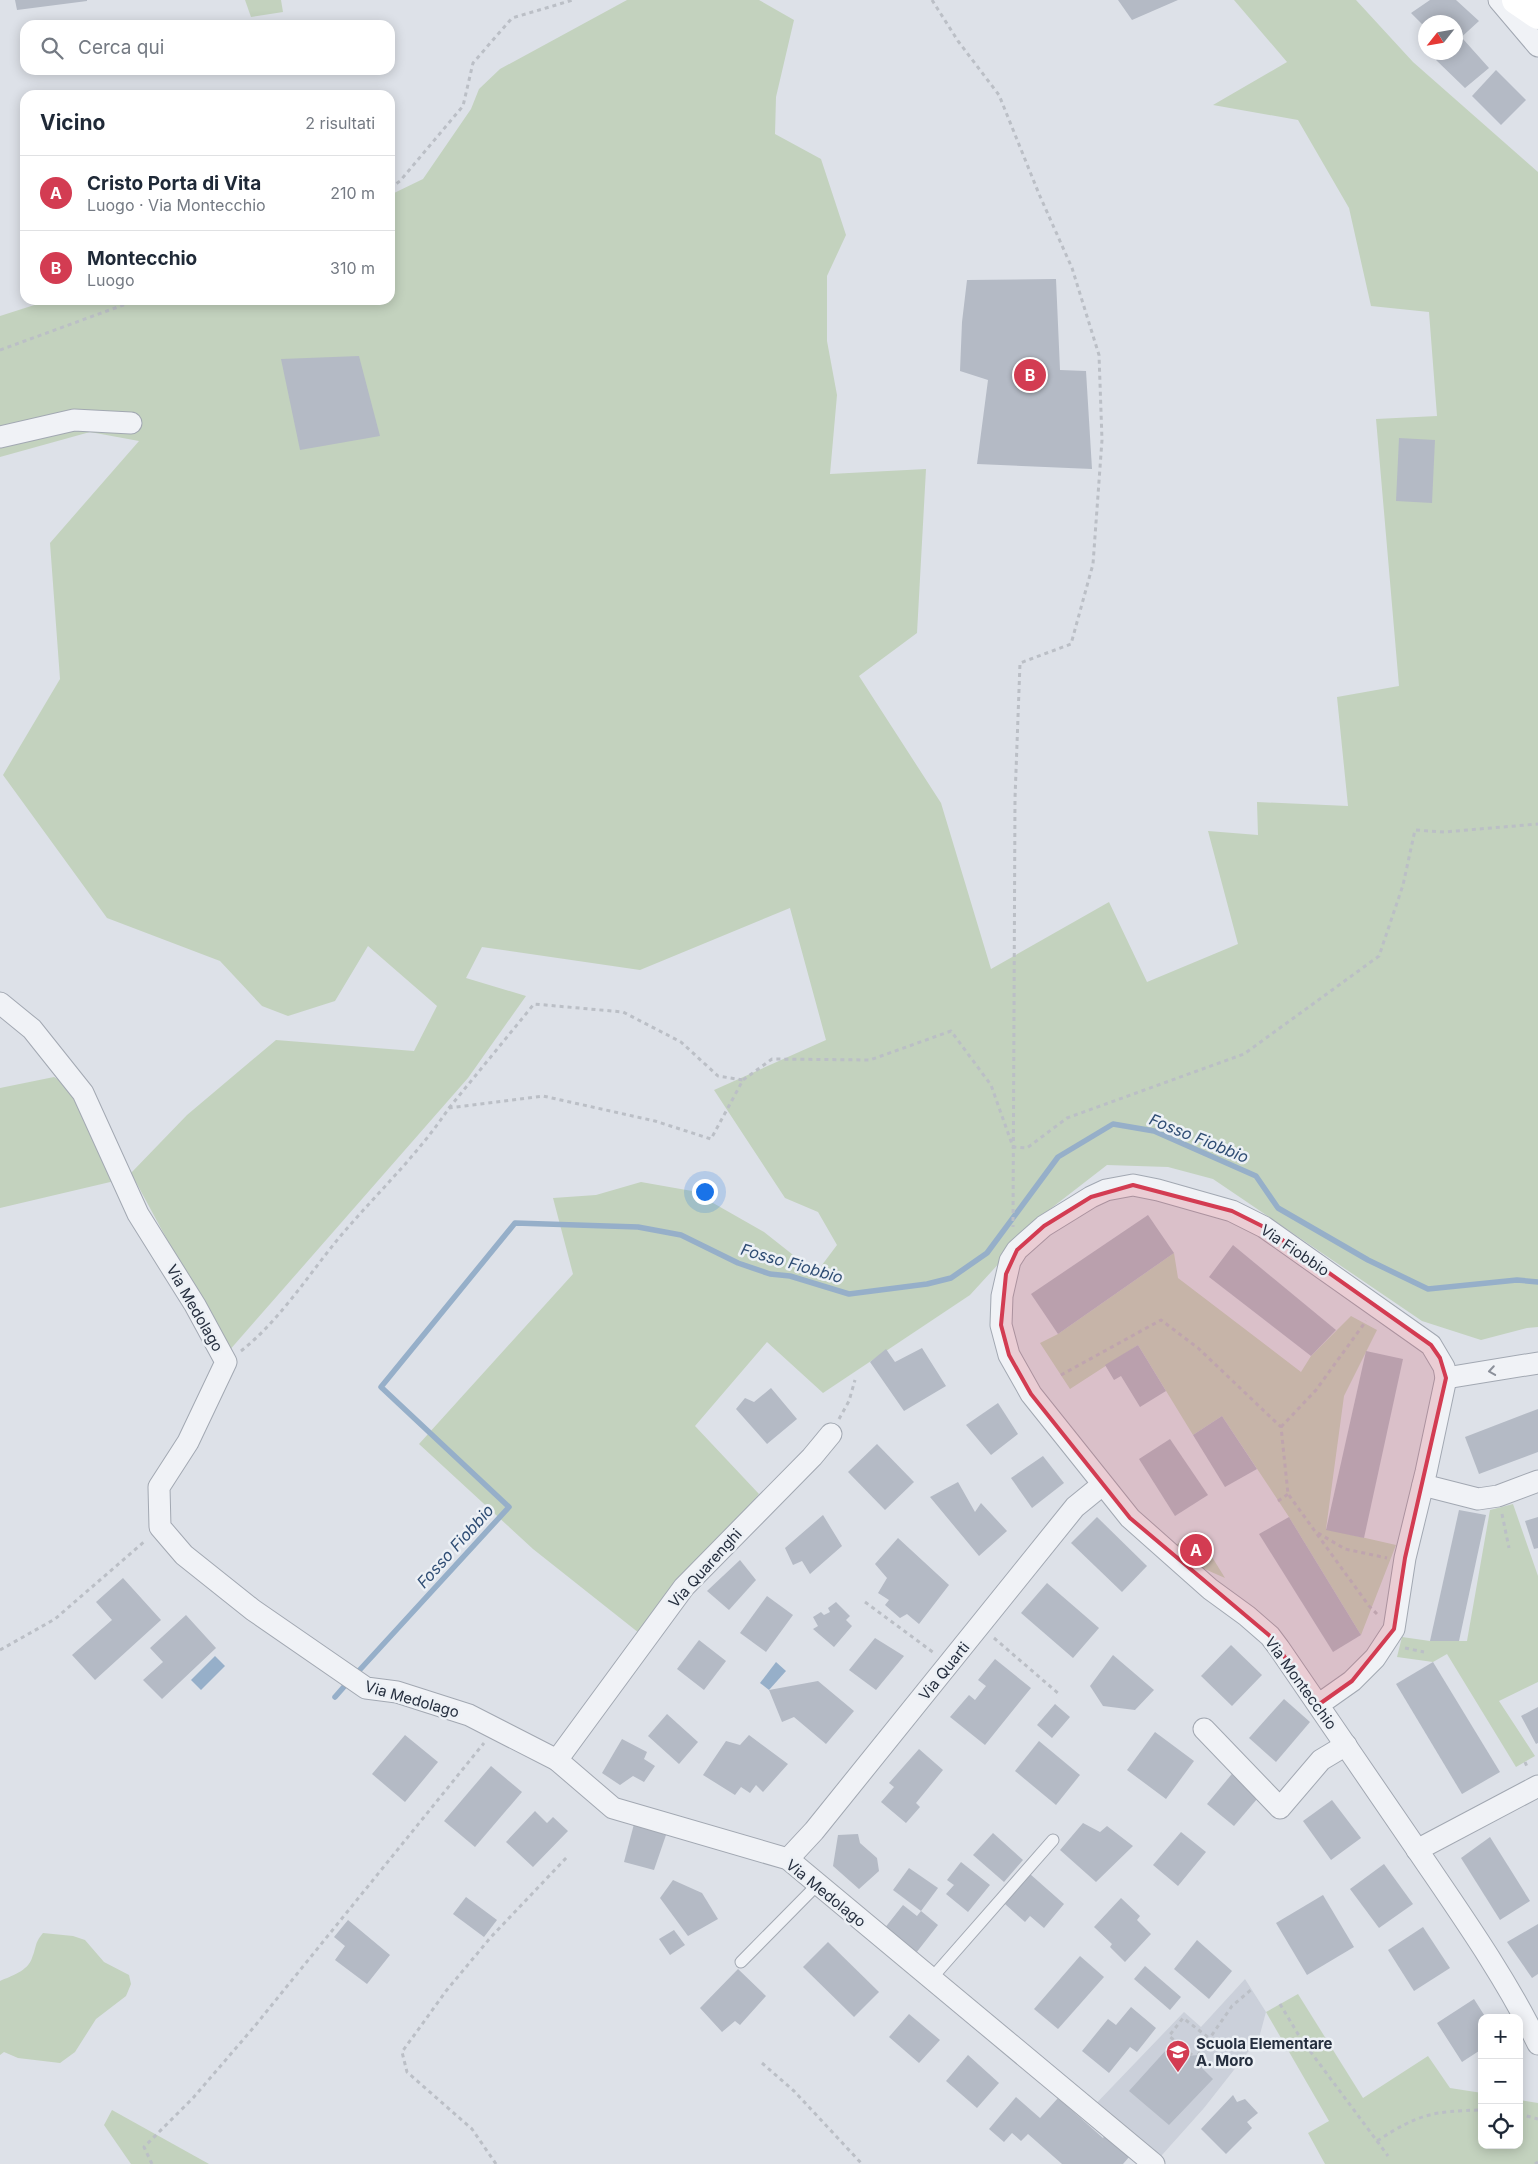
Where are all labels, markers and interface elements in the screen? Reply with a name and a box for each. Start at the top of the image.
north arrow [1418,15,1463,60]
search box [20,20,395,75]
icon: search [38,34,66,62]
text: Cerca qui [78,36,164,59]
text: Vicino [40,110,105,135]
text: 2 risultati [305,113,375,133]
text: Cristo Porta di Vita [87,172,261,195]
text: A [50,183,62,203]
text: 210 m [330,183,375,203]
text: Luogo · Via Montecchio [87,195,266,215]
text: Montecchio [87,247,197,270]
text: B [51,258,61,278]
text: 310 m [330,258,375,278]
text: Luogo [87,270,135,290]
pin: B [1014,356,1046,394]
water label: Fosso Fiobbio [1146,1109,1252,1167]
your location [692,1179,718,1205]
street label: Via Fiobbio [1257,1220,1333,1280]
water label: Fosso Fiobbio [739,1239,845,1287]
street label: Via Medolago [162,1261,228,1355]
one-way arrow [1487,1365,1496,1375]
water label: Fosso Fiobbio [412,1500,498,1592]
street label: Via Quarenghi [664,1524,746,1612]
pin: A [1180,1531,1212,1569]
street label: Via Montecchio [1261,1633,1341,1733]
street label: Via Quarti [915,1638,973,1704]
street label: Via Medolago [363,1676,461,1722]
street label: Via Medolago [782,1855,870,1931]
map controls [1478,2014,1523,2149]
button: + [1478,2014,1523,2059]
place label: Scuola Elementare A. Moro [1196,2034,1333,2070]
school or university icon: Scuola Elementare A. Moro [1165,2039,1191,2073]
button: − [1478,2059,1523,2104]
button: locate [1478,2104,1523,2149]

